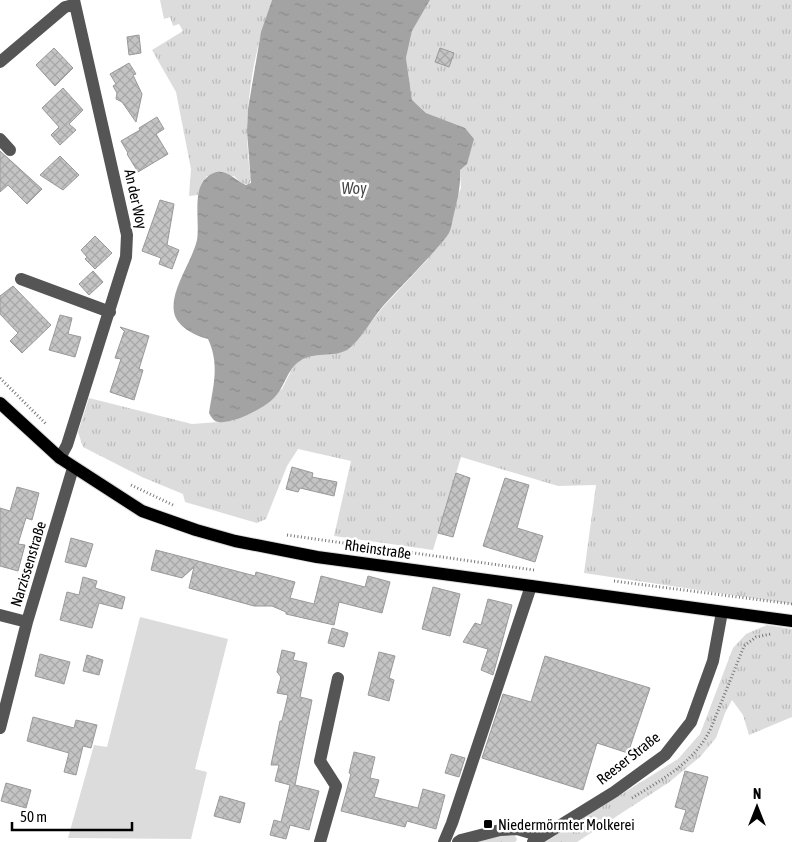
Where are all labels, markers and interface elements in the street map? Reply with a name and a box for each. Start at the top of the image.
street label: An der Woy [121,168,151,230]
water label: Woy [341,179,367,198]
street label: Narzissenstraße [7,519,49,609]
street label: Rheinstraße [344,536,412,562]
street label: Reeser Straße [593,728,663,788]
north arrow [732,782,782,832]
text: N [753,786,761,802]
scale bar [12,800,132,832]
text: 50 m [20,808,47,825]
place label: Niedermörmter Molkerei [498,816,635,833]
marker: Niedermörmter Molkerei [482,818,494,830]

